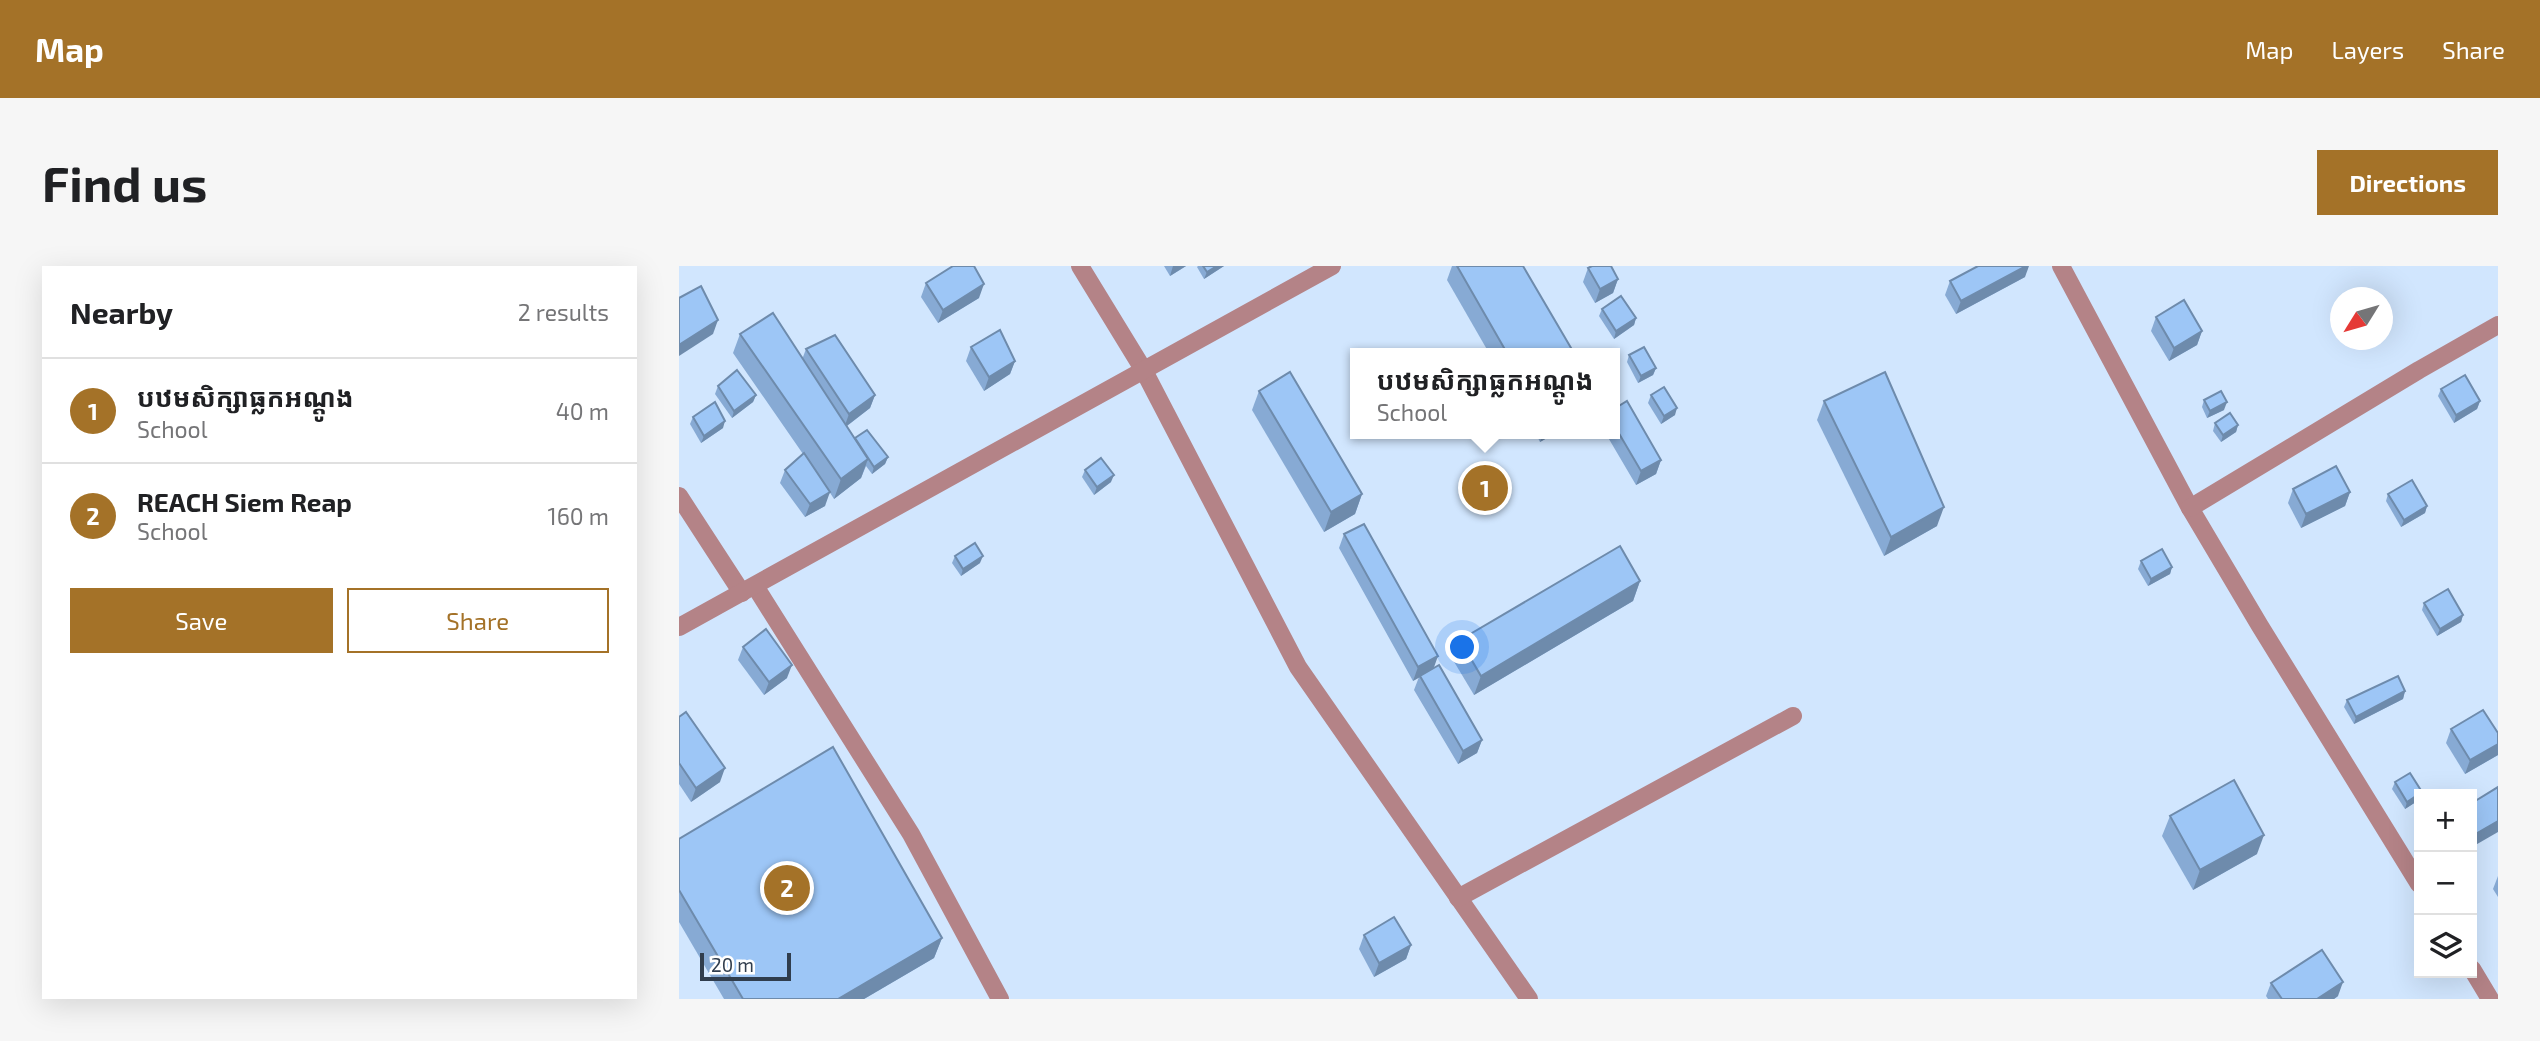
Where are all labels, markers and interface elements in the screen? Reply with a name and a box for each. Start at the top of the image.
text: Map [35,29,104,69]
text: Map [2245,35,2293,64]
text: Layers [2331,35,2404,64]
text: Share [2442,35,2505,64]
button: Directions [2317,150,2498,215]
text: Find us [42,153,207,212]
north arrow [2330,287,2393,350]
text: Nearby [70,294,173,330]
text: 2 results [518,298,609,326]
popup [1350,348,1620,439]
text: បឋមសិក្សាធ្លកអណ្តូង [1377,364,1593,395]
text: បឋមសិក្សាធ្លកអណ្តូង [137,381,354,412]
text: 1 [88,397,98,425]
text: 40 m [556,397,609,425]
text: School [1377,398,1447,426]
text: School [137,415,207,443]
pin: 1 [1462,462,1508,514]
text: REACH Siem Reap [137,486,352,517]
text: 2 [86,502,100,530]
text: 160 m [548,502,609,530]
text: School [137,517,207,545]
button: Save [70,588,333,653]
button: Share [347,588,609,653]
your location [1445,630,1479,664]
map controls [2414,789,2477,978]
button: + [2414,789,2477,852]
button: − [2414,852,2477,915]
pin: 2 [764,862,810,914]
button: layers [2414,915,2477,978]
scale bar [700,950,791,982]
text: 20 m [711,953,754,976]

